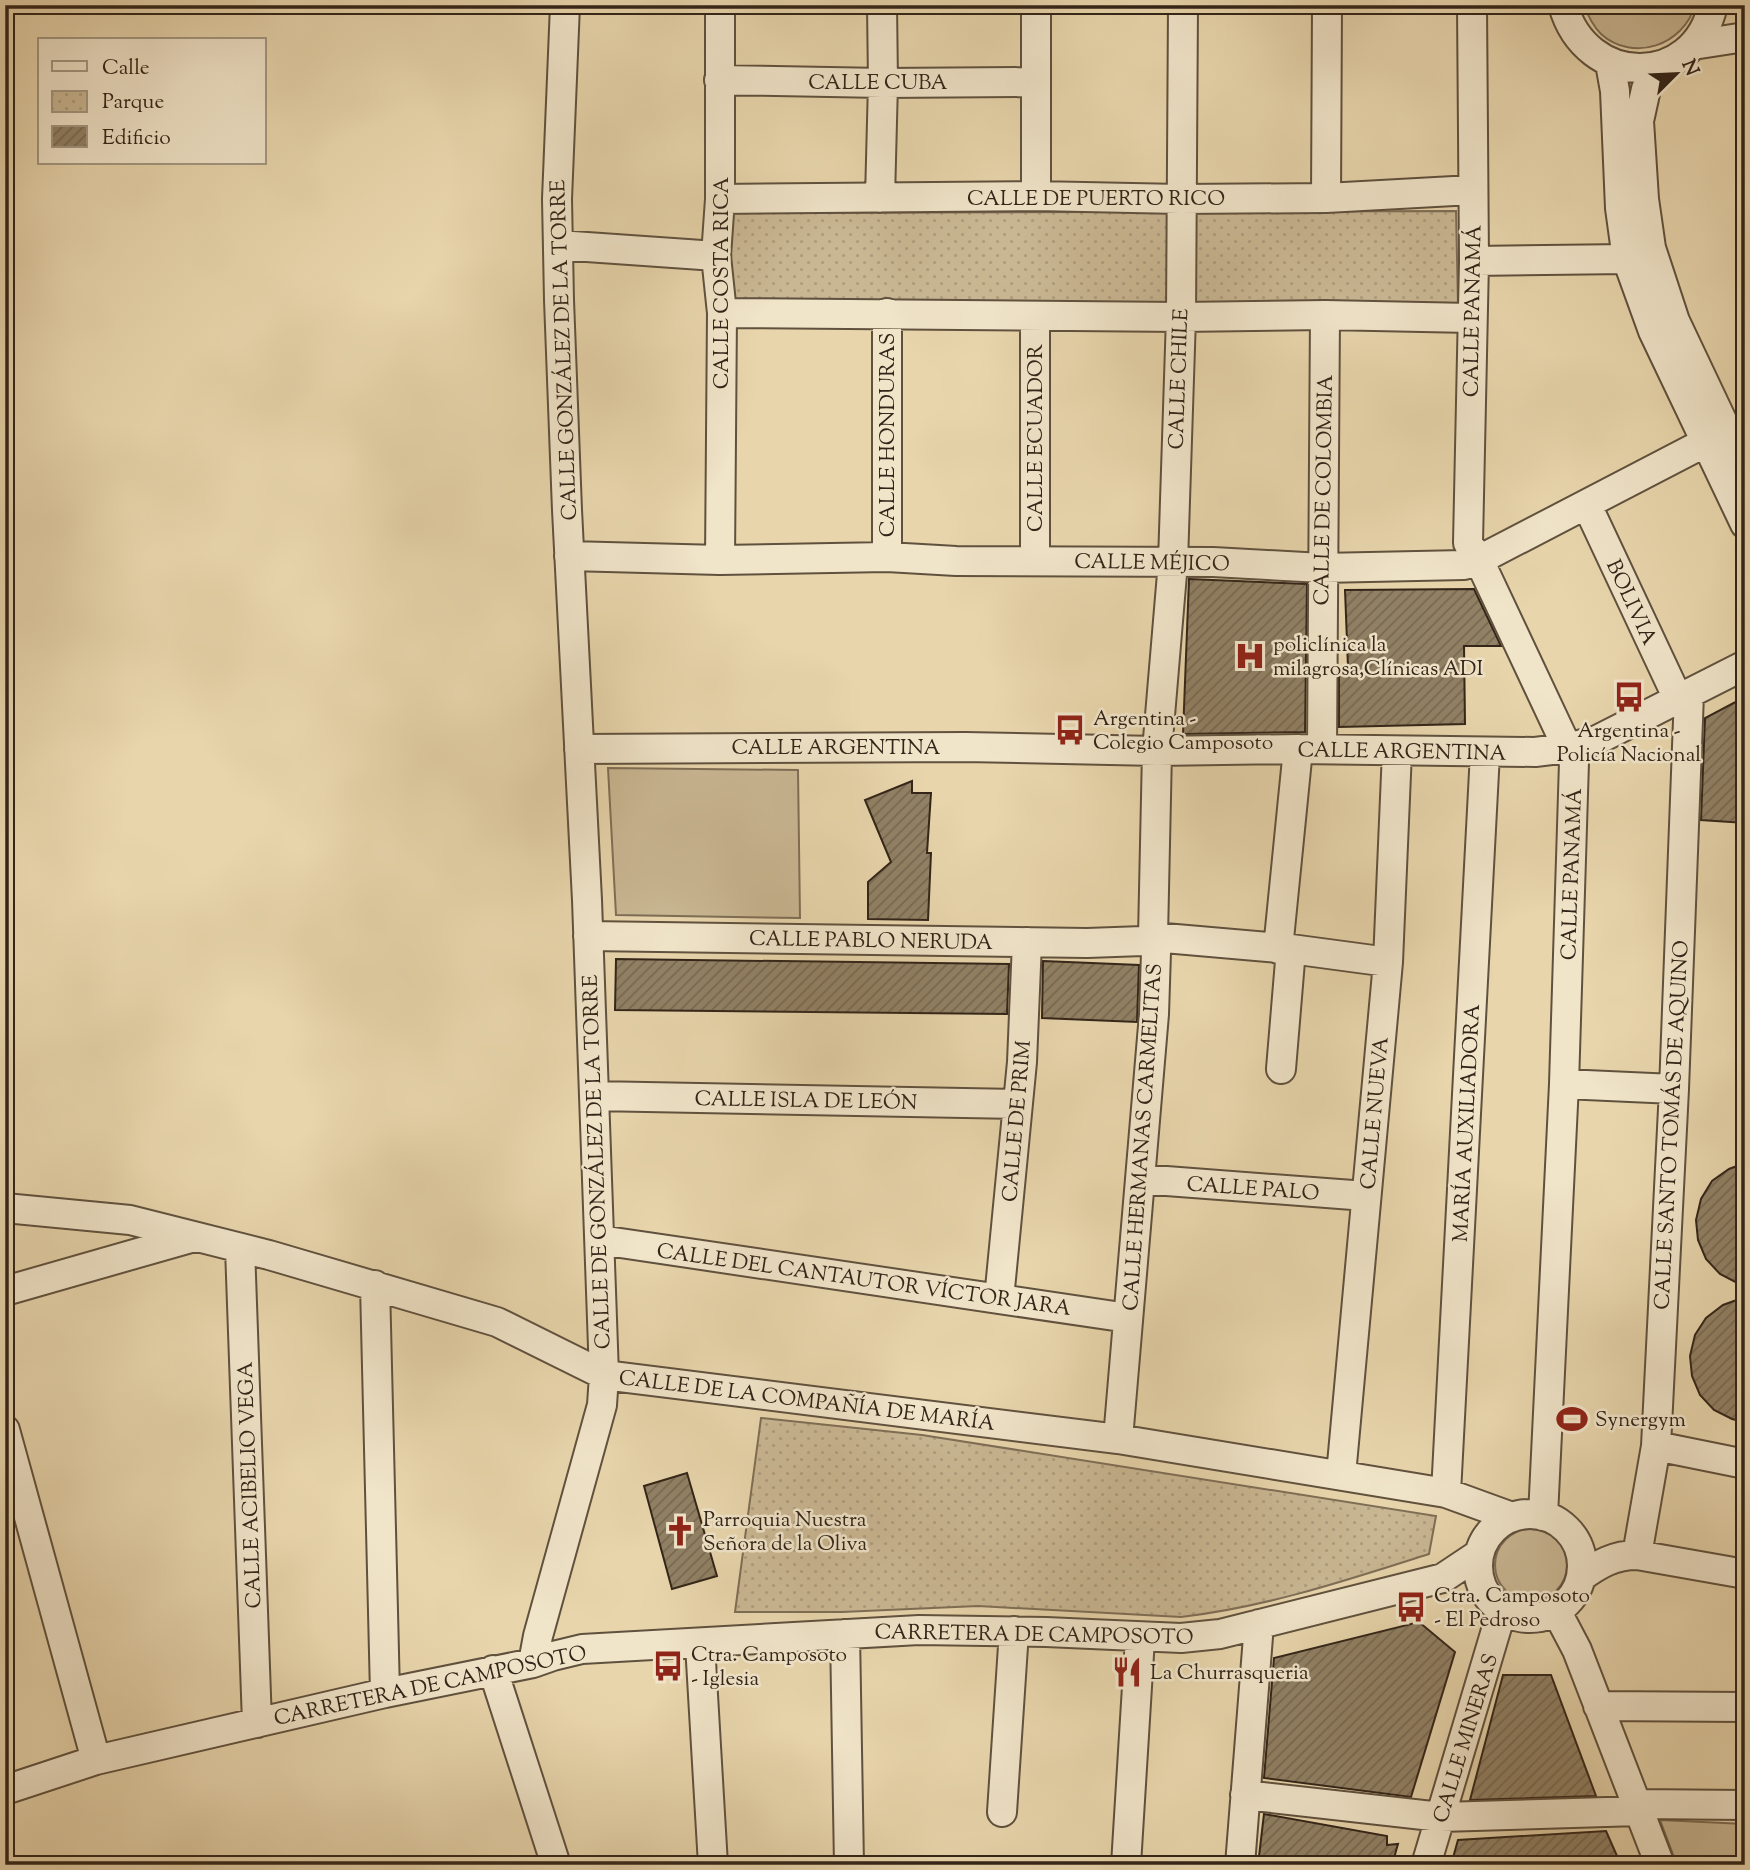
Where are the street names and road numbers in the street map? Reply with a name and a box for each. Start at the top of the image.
street label: CALLE CUBA [808,69,948,99]
street label: CALLE COSTA RICA [708,177,738,389]
street label: CALLE GONZÁLEZ DE LA TORRE [544,179,586,521]
street label: CALLE DE PUERTO RICO [967,185,1225,215]
street label: CALLE PANAMÁ [1457,225,1491,397]
street label: CALLE CHILE [1163,308,1197,450]
street label: CALLE HONDURAS [874,333,904,537]
street label: CALLE ECUADOR [1022,344,1052,532]
street label: CALLE DE COLOMBIA [1308,374,1342,606]
street label: CALLE MÉJICO [1074,548,1230,580]
street label: BOLIVIA [1597,555,1663,651]
street label: CALLE ARGENTINA [732,734,940,764]
street label: CALLE ARGENTINA [1297,736,1507,770]
street label: CALLE PANAMÁ [1555,787,1591,961]
street label: CALLE PABLO NERUDA [749,925,993,959]
street label: CALLE SANTO TOMÁS DE AQUINO [1648,940,1698,1311]
street label: CALLE HERMANAS CARMELITAS [1117,962,1171,1312]
street label: CALLE DE GONZÁLEZ DE LA TORRE [576,974,620,1350]
street label: MARÍA AUXILIADORA [1447,1003,1489,1243]
street label: CALLE NUEVA [1354,1036,1398,1191]
street label: CALLE DE PRIM [996,1039,1040,1203]
street label: CALLE ISLA DE LEÓN [694,1085,918,1119]
street label: CALLE PALO [1185,1170,1320,1210]
street label: CALLE DEL CANTAUTOR VÍCTOR JARA [655,1237,1073,1325]
street label: CALLE ACIBELIO VEGA [232,1361,270,1609]
street label: CALLE DE LA COMPAÑÍA DE MARÍA [617,1364,997,1440]
street label: CARRETERA DE CAMPOSOTO [874,1618,1194,1654]
street label: CARRETERA DE CAMPOSOTO [271,1639,590,1735]
street label: CALLE MINERAS [1427,1650,1507,1827]

